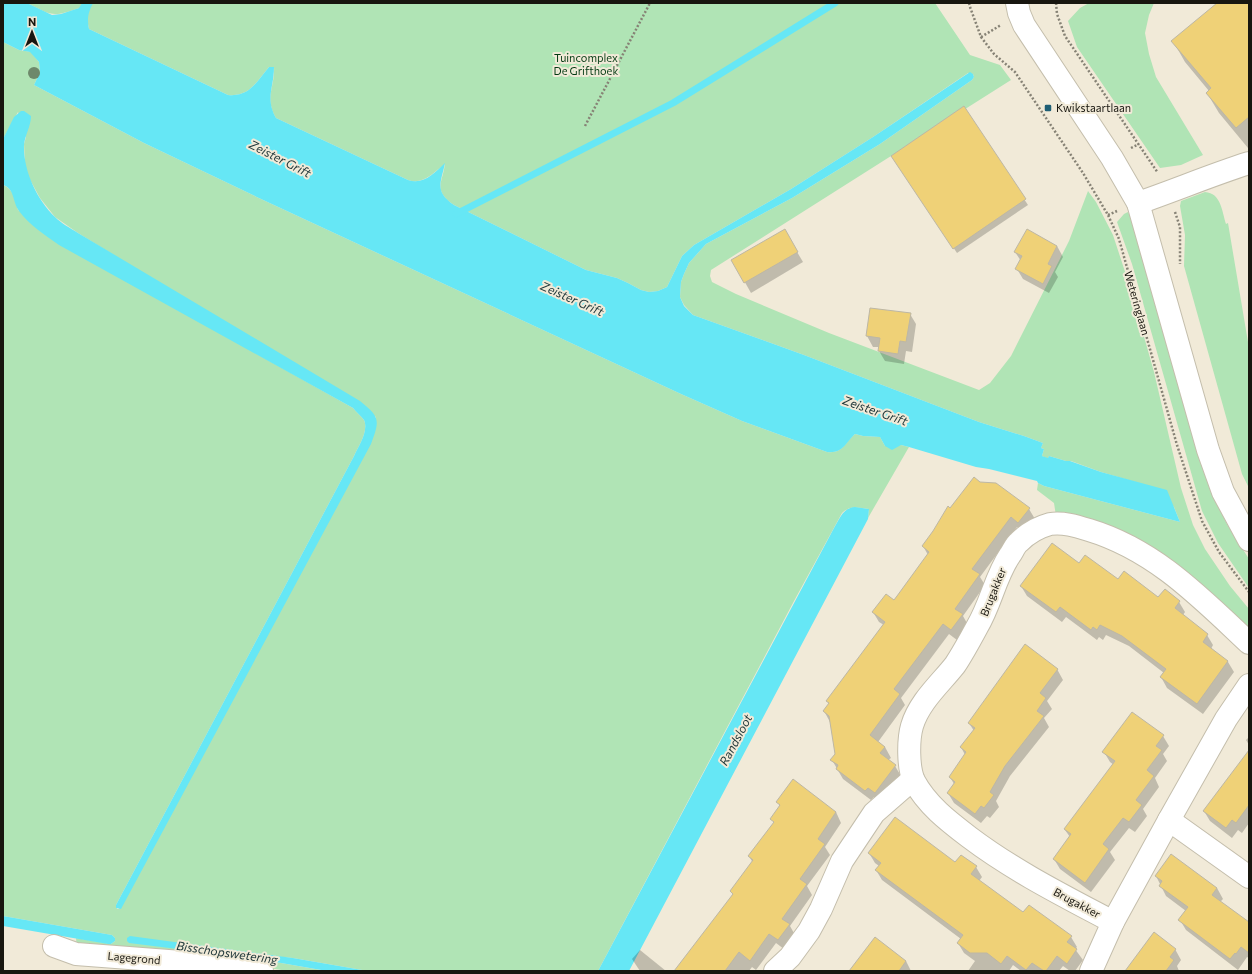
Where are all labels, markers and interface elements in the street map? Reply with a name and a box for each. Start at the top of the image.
north arrow [12,12,52,52]
text: N [28,15,36,28]
park label: Tuincomplex De Grifthoek [554,51,618,77]
place label: Kwikstaartlaan [1056,101,1131,114]
marker: Kwikstaartlaan [1043,103,1053,113]
water label: Zeister Grift [246,136,315,180]
street label: Weteringlaan [1122,269,1153,337]
water label: Zeister Grift [538,278,607,319]
water label: Zeister Grift [840,392,911,428]
street label: Brugakker [977,565,1008,618]
water label: Randsloot [716,711,755,767]
street label: Brugakker [1052,885,1103,921]
water label: Bisschopswetering [176,938,279,966]
street label: Lagegrond [107,949,161,966]

